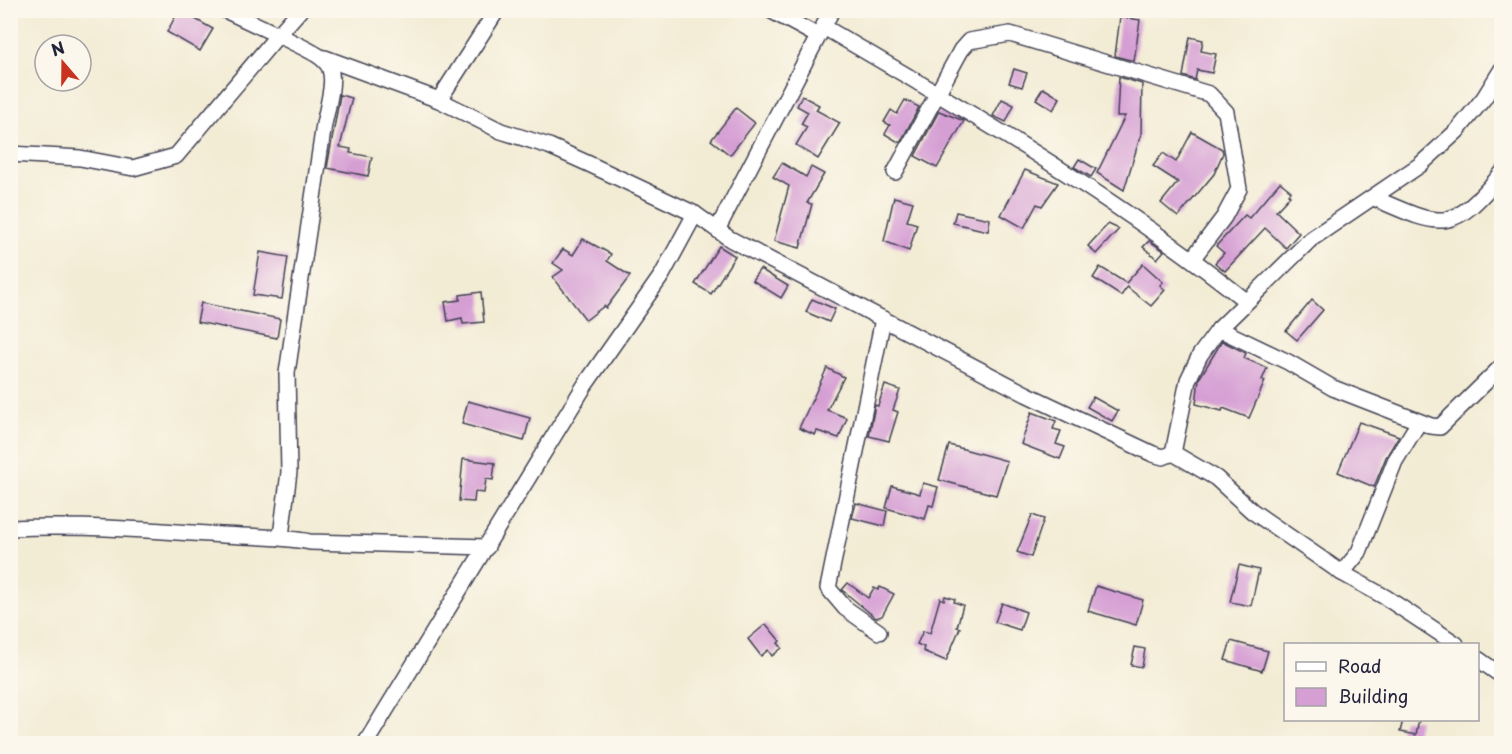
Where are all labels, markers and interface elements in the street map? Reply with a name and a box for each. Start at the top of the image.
north arrow [33,33,93,93]
text: N [47,35,68,61]
legend [1284,643,1479,721]
text: Road [1338,652,1382,679]
text: Building [1338,682,1408,709]

